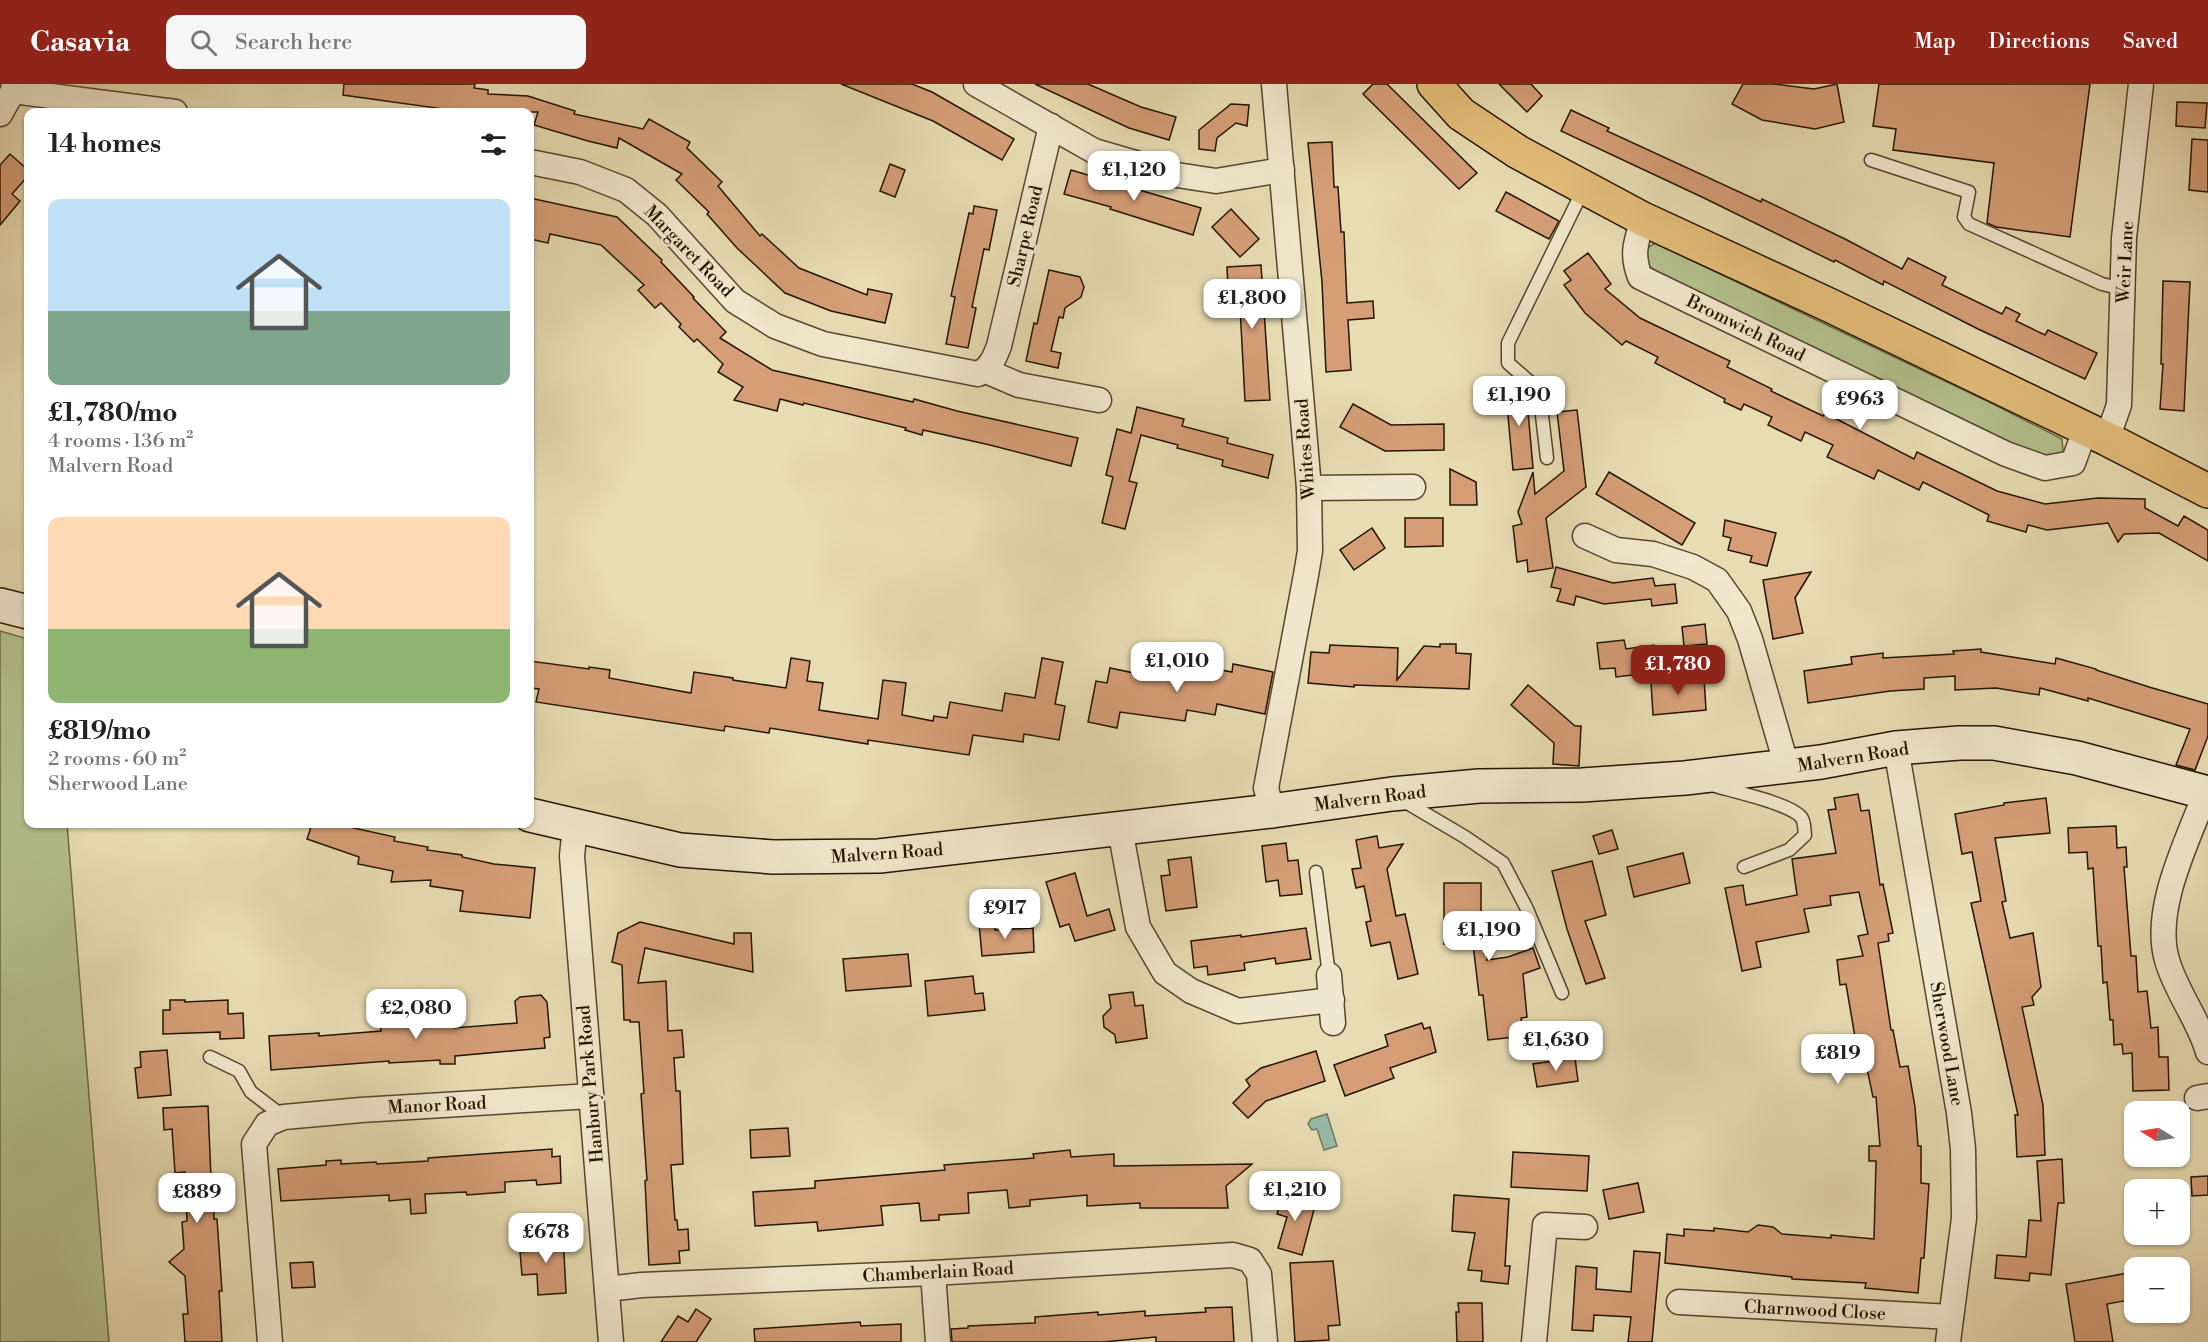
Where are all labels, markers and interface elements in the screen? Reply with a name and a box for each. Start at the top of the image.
search box [166,15,586,69]
text: Casavia [30,25,130,60]
icon: search [187,26,220,59]
text: Search here [235,29,352,56]
text: Map [1914,29,1956,55]
text: Directions [1989,29,2090,55]
text: Saved [2123,29,2178,55]
text: 14 homes [48,128,161,160]
icon: filters [477,128,510,161]
pin: £1,120 [1085,151,1183,202]
text: £1,120 [1102,158,1166,183]
street label: Sharpe Road [1003,182,1048,289]
street label: Margaret Road [639,200,739,303]
street label: Weir Lane [2112,220,2139,305]
icon: home [225,238,333,346]
pin: £1,800 [1203,279,1301,330]
text: £1,800 [1218,286,1287,311]
street label: Bromwich Road [1682,289,1810,367]
pin: £1,190 [1470,376,1568,427]
pin: £963 [1824,380,1896,431]
text: £1,190 [1487,383,1551,408]
text: £963 [1836,387,1884,412]
text: £1,780/mo [48,397,178,429]
street label: Whites Road [1290,397,1321,501]
text: 4 rooms · 136 m² [48,429,193,454]
text: Malvern Road [48,454,173,479]
icon: home [225,556,333,664]
pin: £1,010 [1128,642,1226,693]
pin: £1,780 [1629,645,1727,696]
text: £1,010 [1145,649,1209,674]
text: £1,780 [1645,652,1711,677]
text: £819/mo [48,715,151,747]
street label: Malvern Road [1796,737,1911,778]
text: 2 rooms · 60 m² [48,747,186,772]
text: Sherwood Lane [48,772,188,797]
street label: Malvern Road [1313,780,1428,817]
street label: Malvern Road [830,838,945,869]
pin: £917 [969,889,1041,940]
text: £917 [983,896,1027,921]
pin: £1,190 [1440,911,1538,962]
text: £1,190 [1457,918,1521,943]
street label: Sherwood Lane [1924,980,1969,1108]
pin: £2,080 [367,989,465,1040]
text: £2,080 [380,996,452,1021]
street label: Hanbury Park Road [572,1003,609,1164]
pin: £1,630 [1507,1021,1605,1072]
text: £1,630 [1523,1028,1589,1053]
pin: £819 [1802,1034,1874,1085]
text: £819 [1815,1041,1861,1066]
street label: Manor Road [387,1091,488,1120]
north arrow [2124,1101,2190,1167]
map controls [2124,1101,2190,1323]
pin: £1,210 [1246,1171,1344,1222]
pin: £889 [161,1173,233,1224]
text: £1,210 [1263,1178,1327,1203]
button: + [2124,1179,2190,1245]
text: £889 [172,1180,222,1205]
pin: £678 [510,1213,582,1264]
text: £678 [522,1220,570,1245]
street label: Chamberlain Road [862,1257,1015,1288]
button: − [2124,1257,2190,1323]
street label: Charnwood Close [1743,1295,1887,1326]

